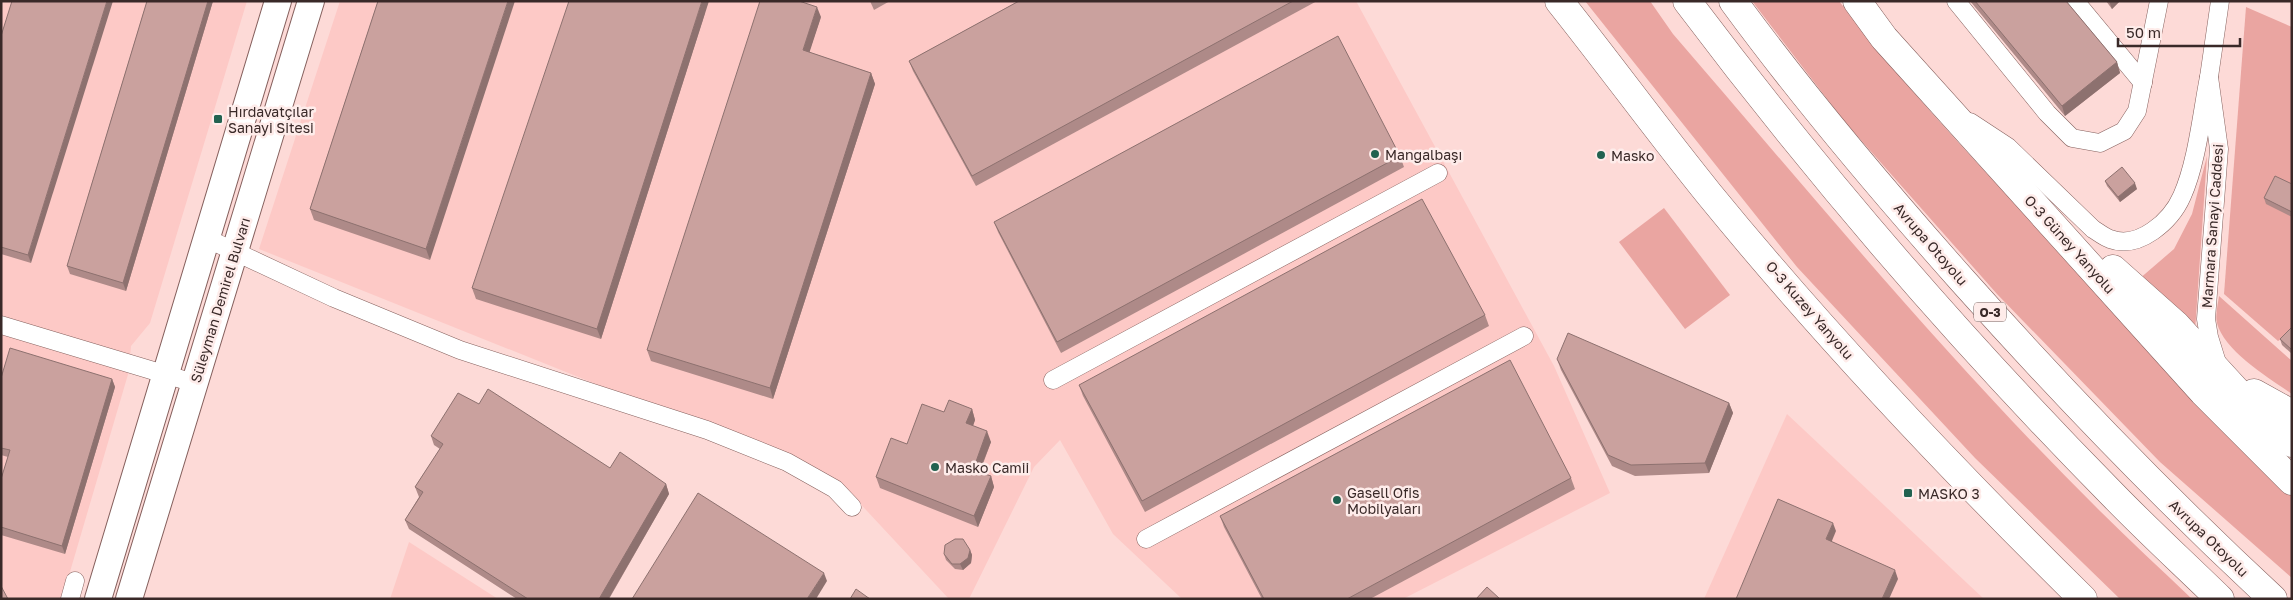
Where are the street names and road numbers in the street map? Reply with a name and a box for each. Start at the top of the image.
street label: Marmara Sanayi Caddesi [2198,143,2226,309]
street label: O-3 Güney Yanyolu [2021,191,2119,297]
street label: Avrupa Otoyolu [1891,199,1971,289]
street label: Süleyman Demirel Bulvarı [187,215,253,385]
street label: O-3 Kuzey Yanyolu [1763,257,1857,363]
road number: O-3 [1974,302,2006,322]
street label: Avrupa Otoyolu [2166,496,2252,580]

